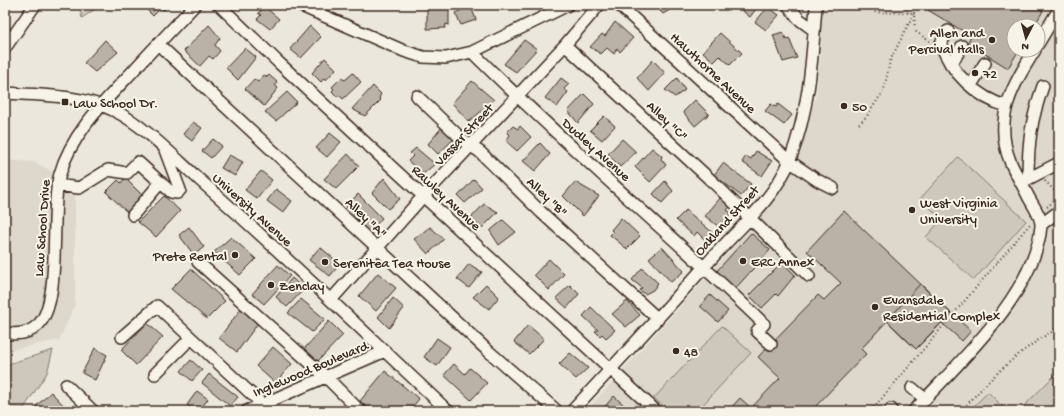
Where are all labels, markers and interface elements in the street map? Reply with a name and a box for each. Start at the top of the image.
north arrow [1006,18,1046,58]
place label: Allen and Percival Halls [908,26,986,59]
street label: Hawthorne Avenue [666,30,759,119]
marker: Allen and Percival Halls [987,35,997,45]
text: N [1021,40,1029,52]
place label: 72 [982,67,997,84]
marker: 72 [970,68,980,78]
place label: Law School Dr. [73,96,158,113]
marker: Law School Dr. [60,97,70,107]
street label: Alley "C" [642,98,691,145]
street label: Vassar Street [431,100,499,171]
place label: 50 [852,100,867,117]
marker: 50 [839,101,849,111]
street label: Dudley Avenue [557,115,634,187]
street label: Rawley Avenue [407,162,484,236]
street label: University Avenue [208,170,296,252]
street label: Alley "B" [522,174,571,221]
street label: Law School Drive [32,178,55,277]
street label: Oakland Street [692,182,765,260]
street label: Alley "A" [341,195,390,243]
place label: West Virginia University [920,196,999,229]
marker: West Virginia University [907,205,917,215]
place label: Prete Rental [152,249,227,266]
marker: Prete Rental [230,250,240,260]
place label: ERC Annex [751,255,815,272]
place label: Serenitea Tea House [333,256,451,273]
marker: ERC Annex [738,256,748,266]
marker: Serenitea Tea House [320,257,330,267]
place label: Zenclay [279,279,325,296]
marker: Zenclay [266,280,276,290]
place label: Evansdale Residential Complex [883,293,1001,326]
marker: Evansdale Residential Complex [870,302,880,312]
street label: Inglewood Boulevard [251,338,373,402]
place label: 48 [684,345,699,362]
marker: 48 [671,346,681,356]

